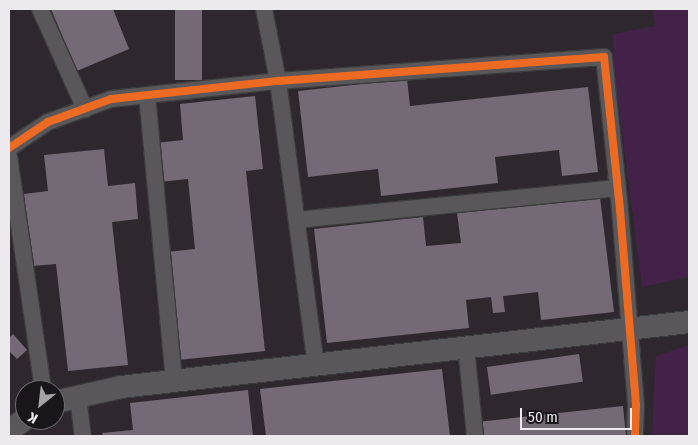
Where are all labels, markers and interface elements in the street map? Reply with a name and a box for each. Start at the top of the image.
north arrow [15,380,65,430]
scale bar [523,398,636,430]
text: K [25,408,41,427]
text: 50 m [528,408,558,426]

